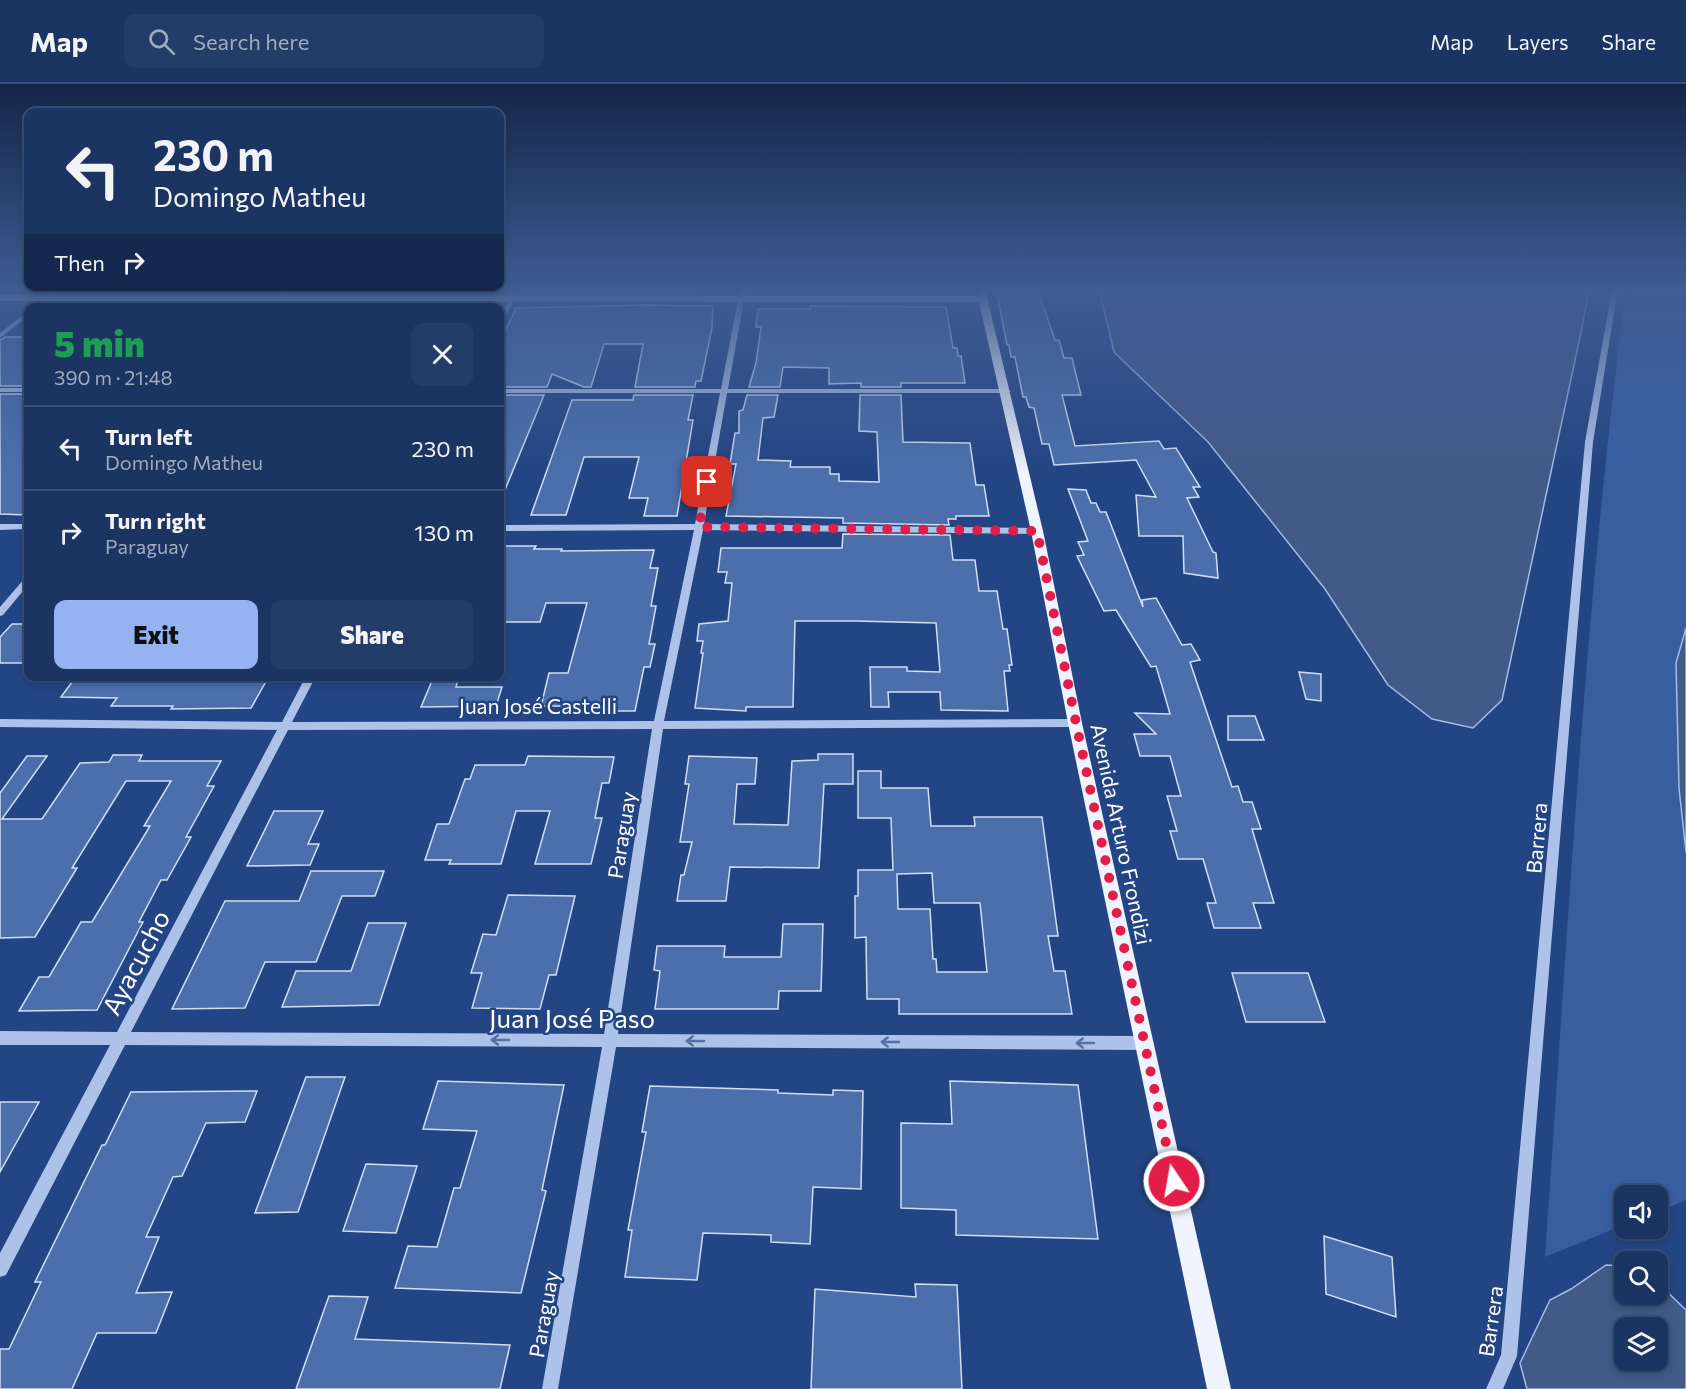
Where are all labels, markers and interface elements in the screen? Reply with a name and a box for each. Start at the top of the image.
search box [124,14,544,68]
text: Map [30,24,88,58]
icon: search [145,25,178,58]
text: Search here [193,28,309,55]
text: Map [1430,29,1474,54]
text: Layers [1507,29,1569,54]
text: Share [1602,29,1656,54]
text: 230 m [153,128,274,180]
icon: left [54,132,132,210]
text: Domingo Matheu [153,180,366,213]
icon: right [117,246,150,279]
text: Then [54,249,105,276]
text: 5 min [54,320,145,364]
button: close [411,323,474,386]
text: 390 m · 21:48 [54,365,173,389]
text: Turn left [105,423,192,450]
icon: left [54,432,87,465]
text: 230 m [411,435,474,462]
text: Domingo Matheu [105,450,263,474]
pin [681,456,732,507]
icon: arrive [690,465,723,498]
text: Turn right [105,507,206,534]
icon: right [54,516,87,549]
text: 130 m [414,519,474,546]
text: Paraguay [105,534,189,558]
button: Exit [54,600,258,669]
button: Share [270,600,474,669]
street label: Juan José Castelli [459,693,617,718]
street label: Avenida Arturo Frondizi [1086,721,1158,947]
street label: Paraguay [602,789,640,880]
street label: Barrera [1520,801,1552,875]
street label: Ayacucho [94,904,176,1020]
street label: Juan José Paso [489,1002,655,1033]
one-way arrow [491,1034,511,1046]
one-way arrow [686,1035,706,1047]
one-way arrow [881,1036,901,1048]
one-way arrow [1076,1037,1096,1048]
position arrow [1142,1149,1206,1213]
map controls [1614,1185,1668,1371]
button: sound [1614,1185,1668,1239]
button: search [1614,1251,1668,1305]
street label: Paraguay [523,1268,563,1360]
street label: Barrera [1473,1284,1507,1358]
button: layers [1614,1317,1668,1371]

